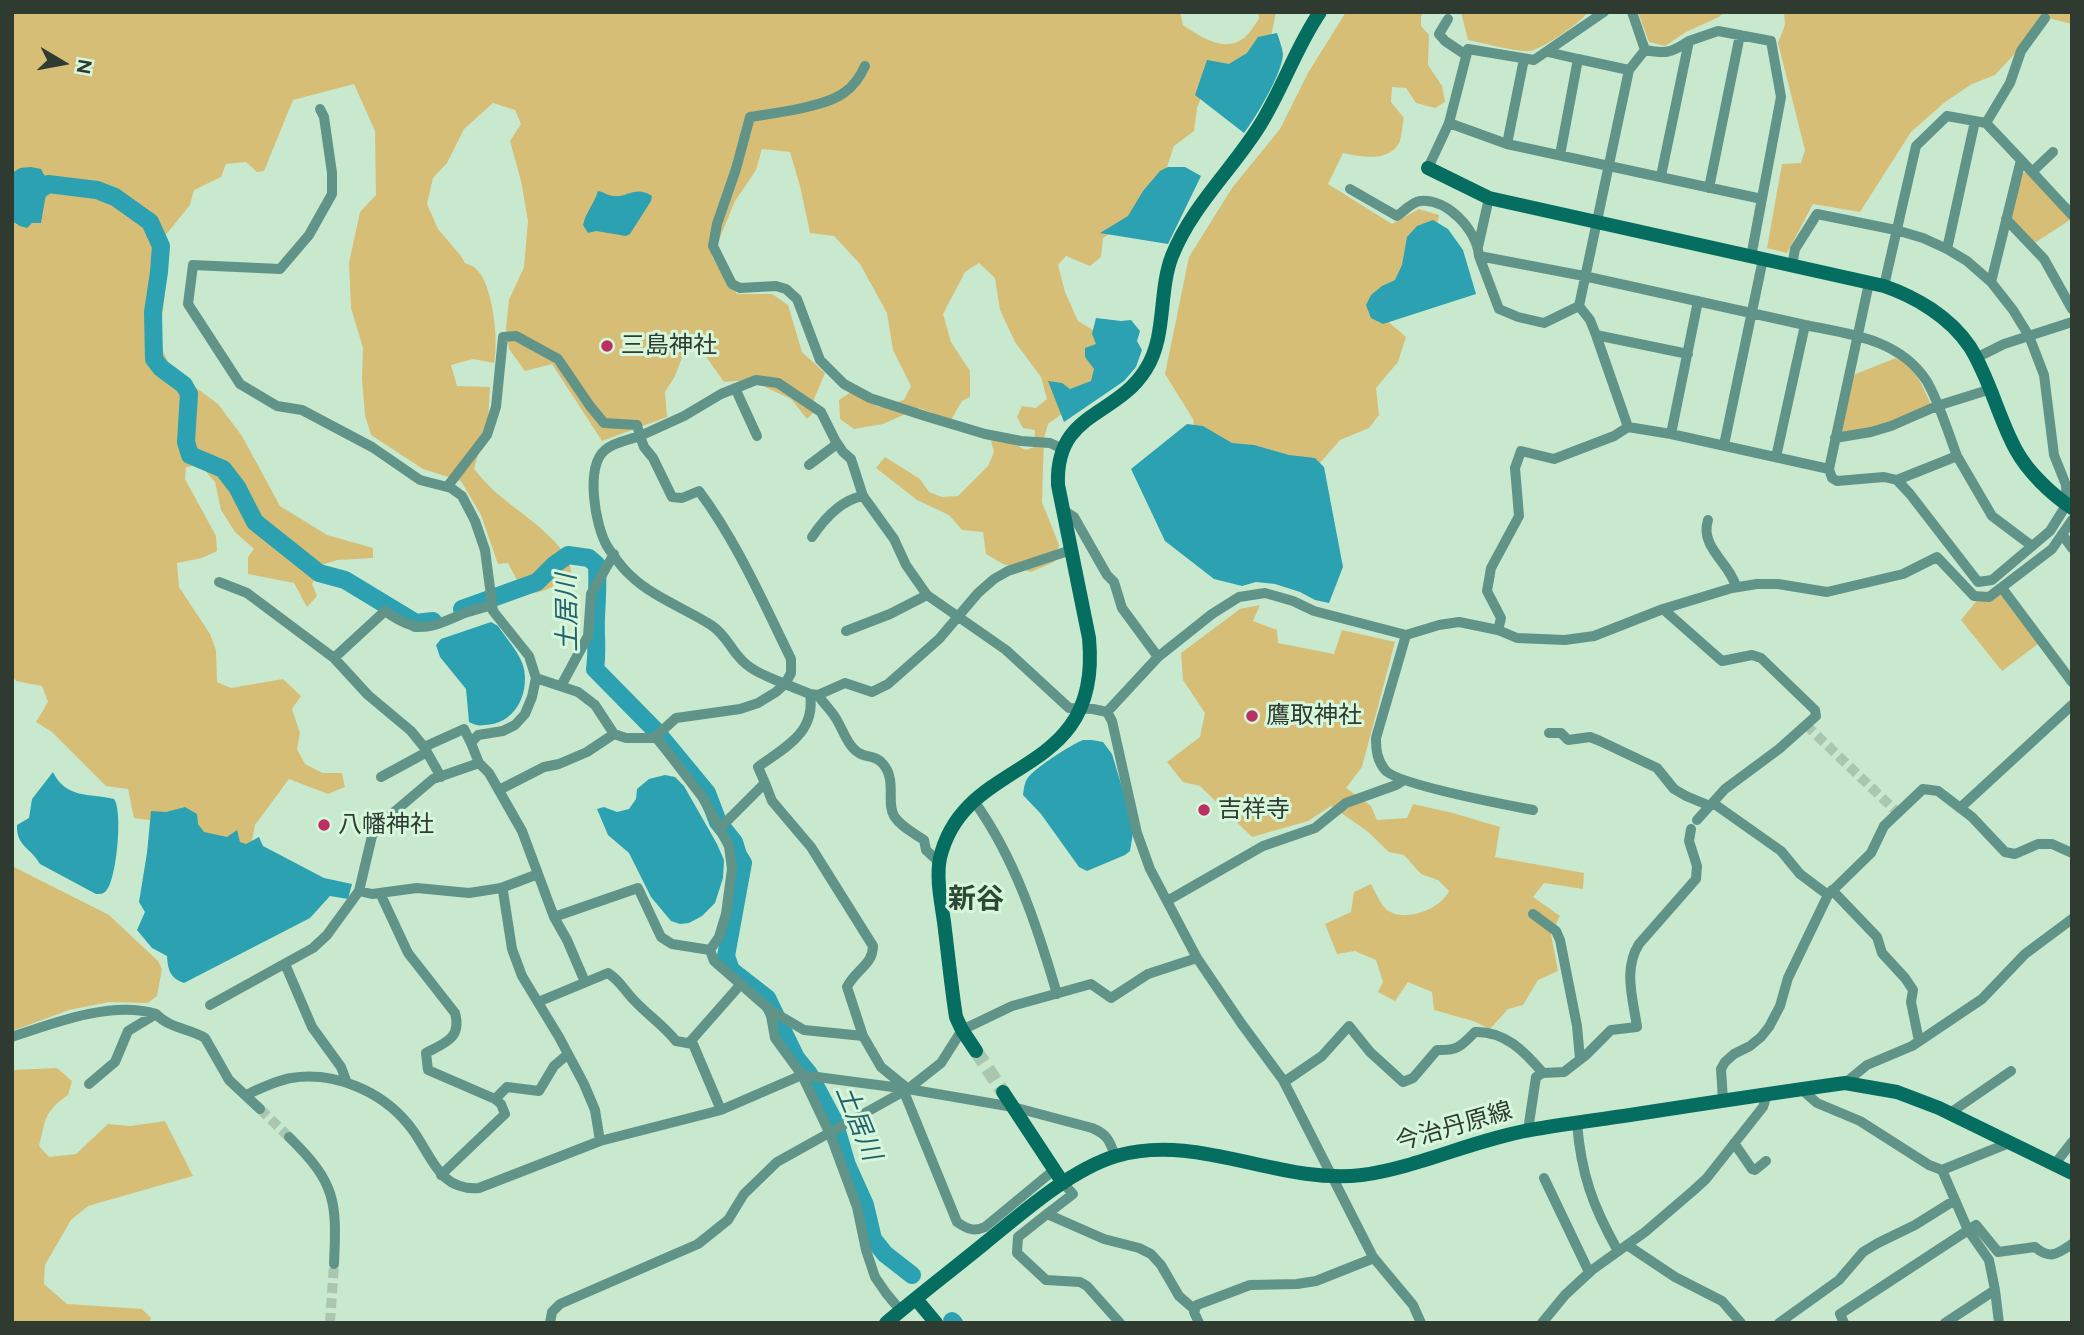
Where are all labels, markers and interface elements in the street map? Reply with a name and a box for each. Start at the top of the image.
north arrow [28,28,98,98]
text: N [72,58,97,76]
place label: 三島神社 [621,332,717,360]
marker: 三島神社 [599,338,615,354]
water label: 土居川 [552,574,584,652]
place label: 鷹取神社 [1266,702,1362,730]
marker: 鷹取神社 [1244,708,1260,724]
place label: 吉祥寺 [1218,796,1290,824]
marker: 吉祥寺 [1196,802,1212,818]
place label: 八幡神社 [338,811,434,839]
marker: 八幡神社 [316,817,332,833]
district label: 新谷 [948,883,1004,917]
water label: 土居川 [829,1081,887,1165]
street label: 今治丹原線 [1392,1097,1516,1157]

